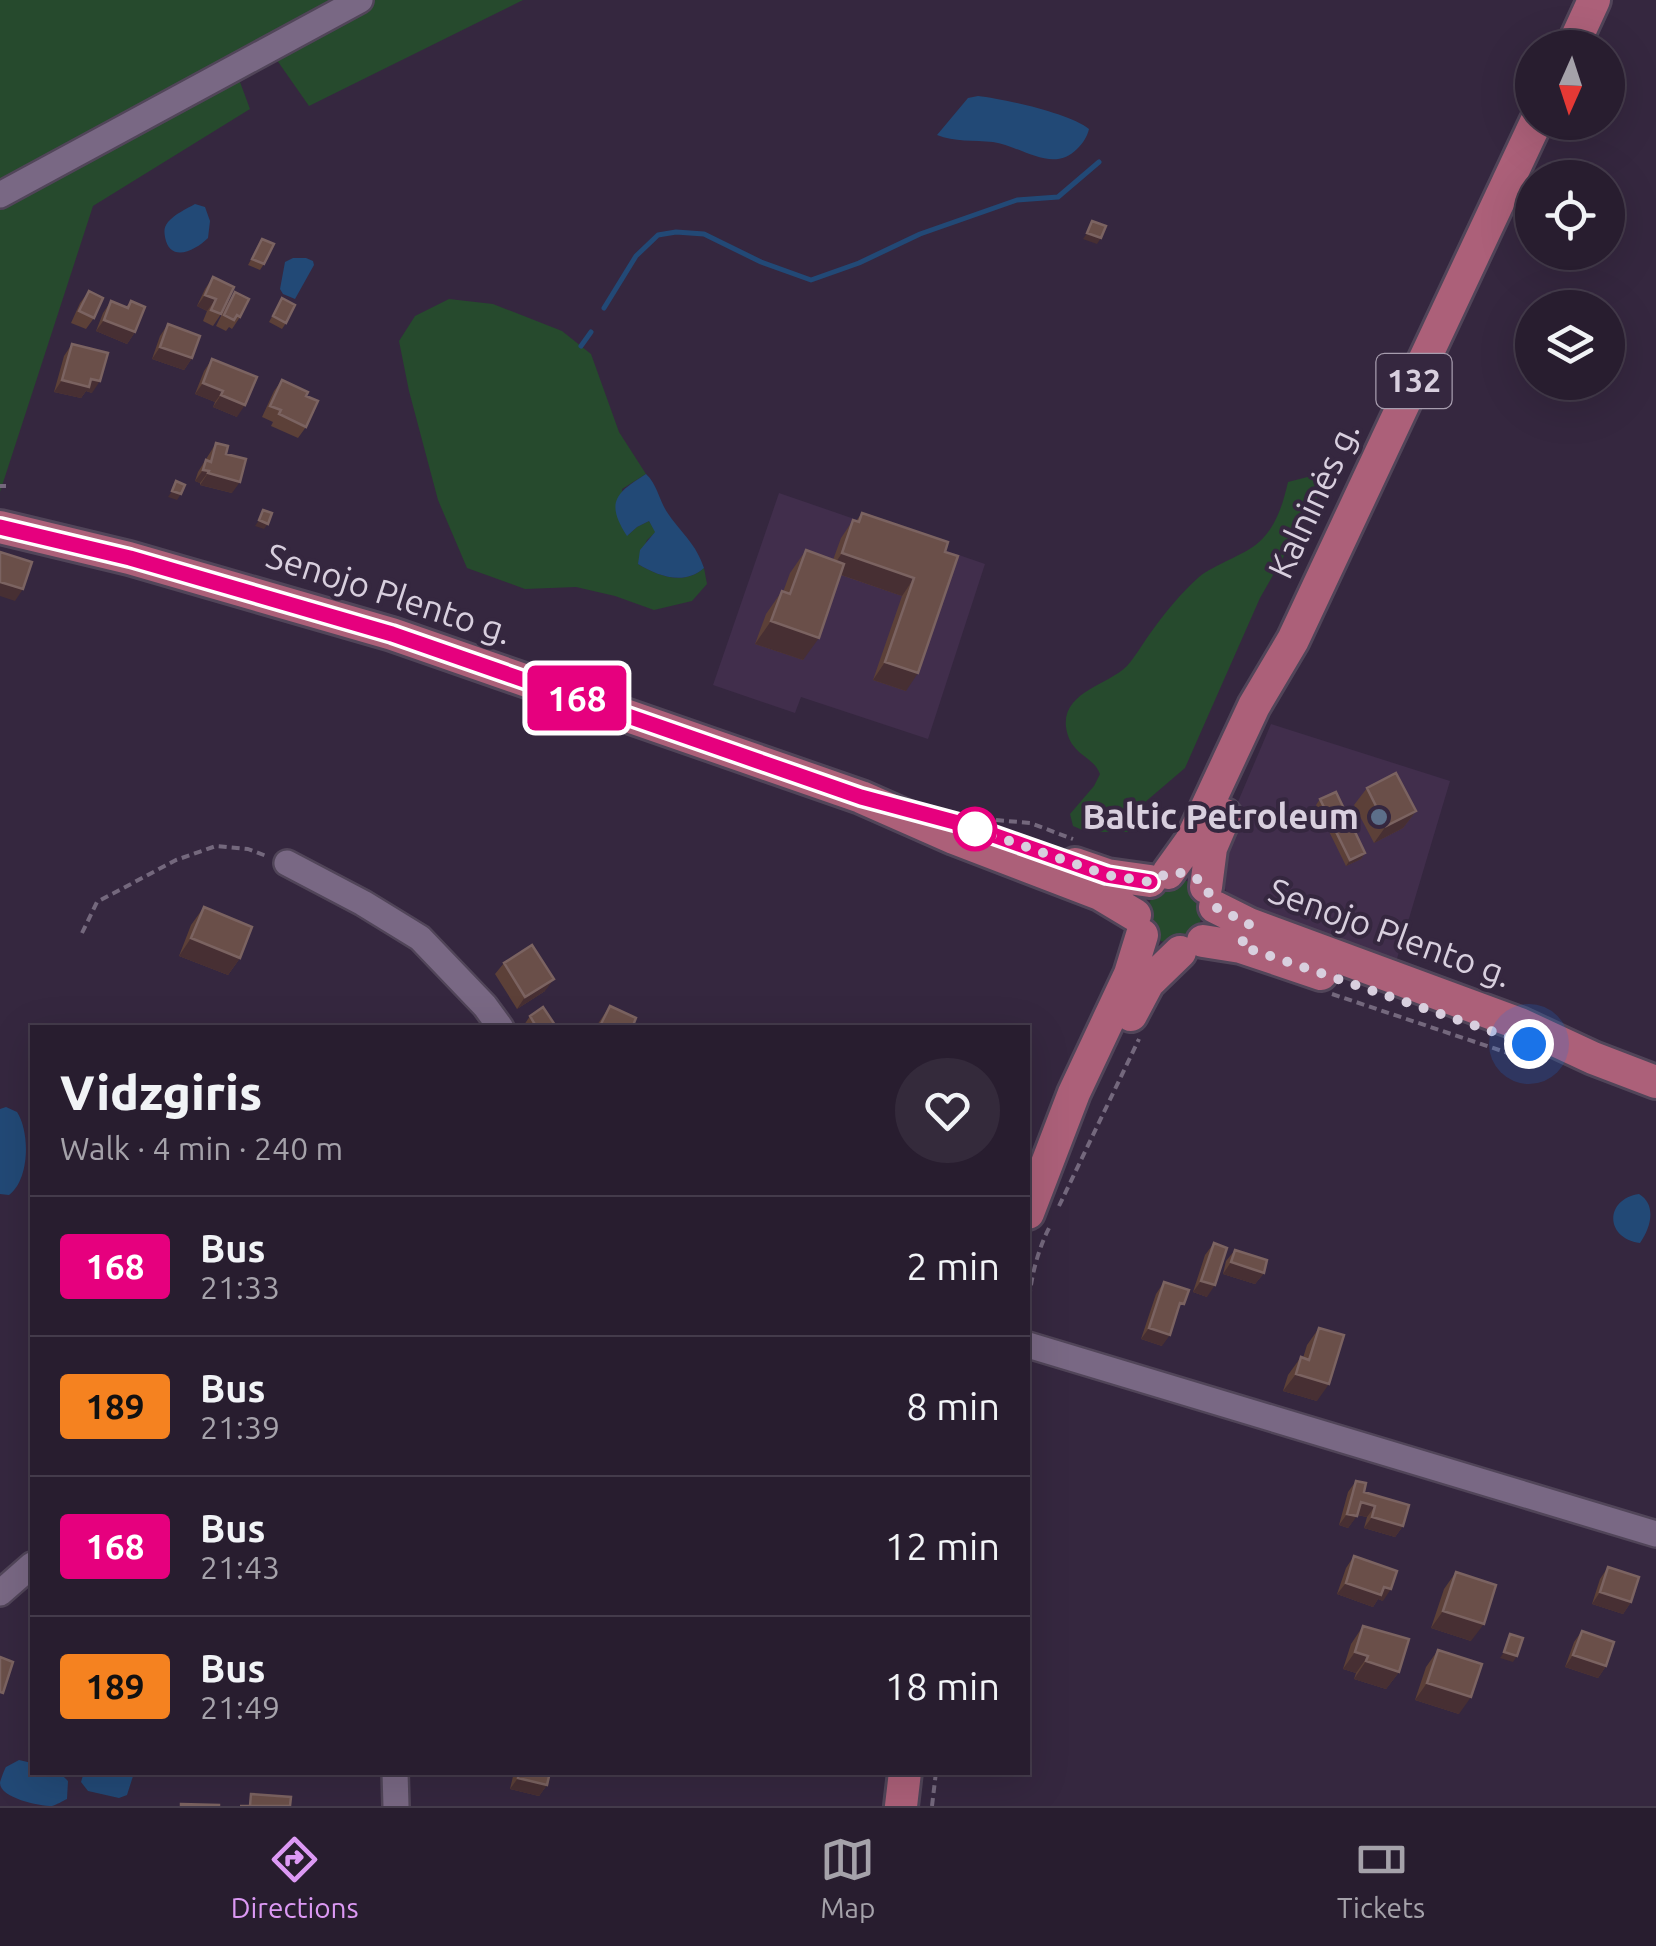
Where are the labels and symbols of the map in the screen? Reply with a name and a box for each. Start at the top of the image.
north arrow [1515,30,1625,140]
road number: 132 [1376,354,1452,408]
street label: Kalninės g. [1259,415,1367,584]
street label: Senojo Plento g. [262,535,517,652]
line badge: 168 [520,666,634,730]
place label: Baltic Petroleum [1082,796,1359,836]
marker: Baltic Petroleum [1368,806,1390,828]
unlabelled marker [954,808,996,850]
street label: Senojo Plento g. [1263,870,1517,995]
your location [1504,1019,1554,1069]

